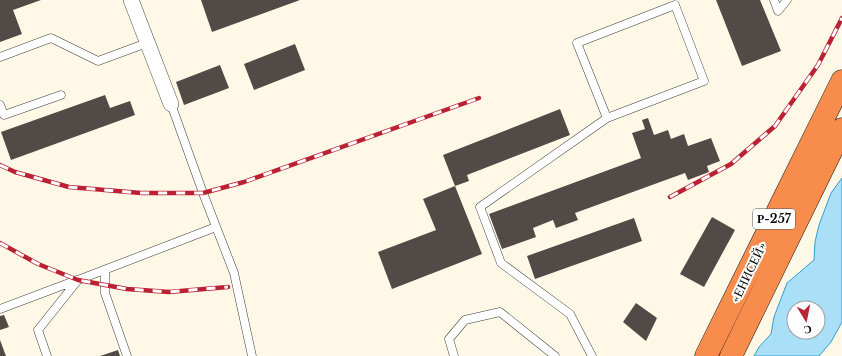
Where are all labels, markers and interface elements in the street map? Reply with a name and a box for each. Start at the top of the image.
road number: Р-257 [753,209,795,229]
street label: «ЕНИСЕЙ» [726,239,770,305]
north arrow [786,300,826,340]
text: С [803,322,813,337]

